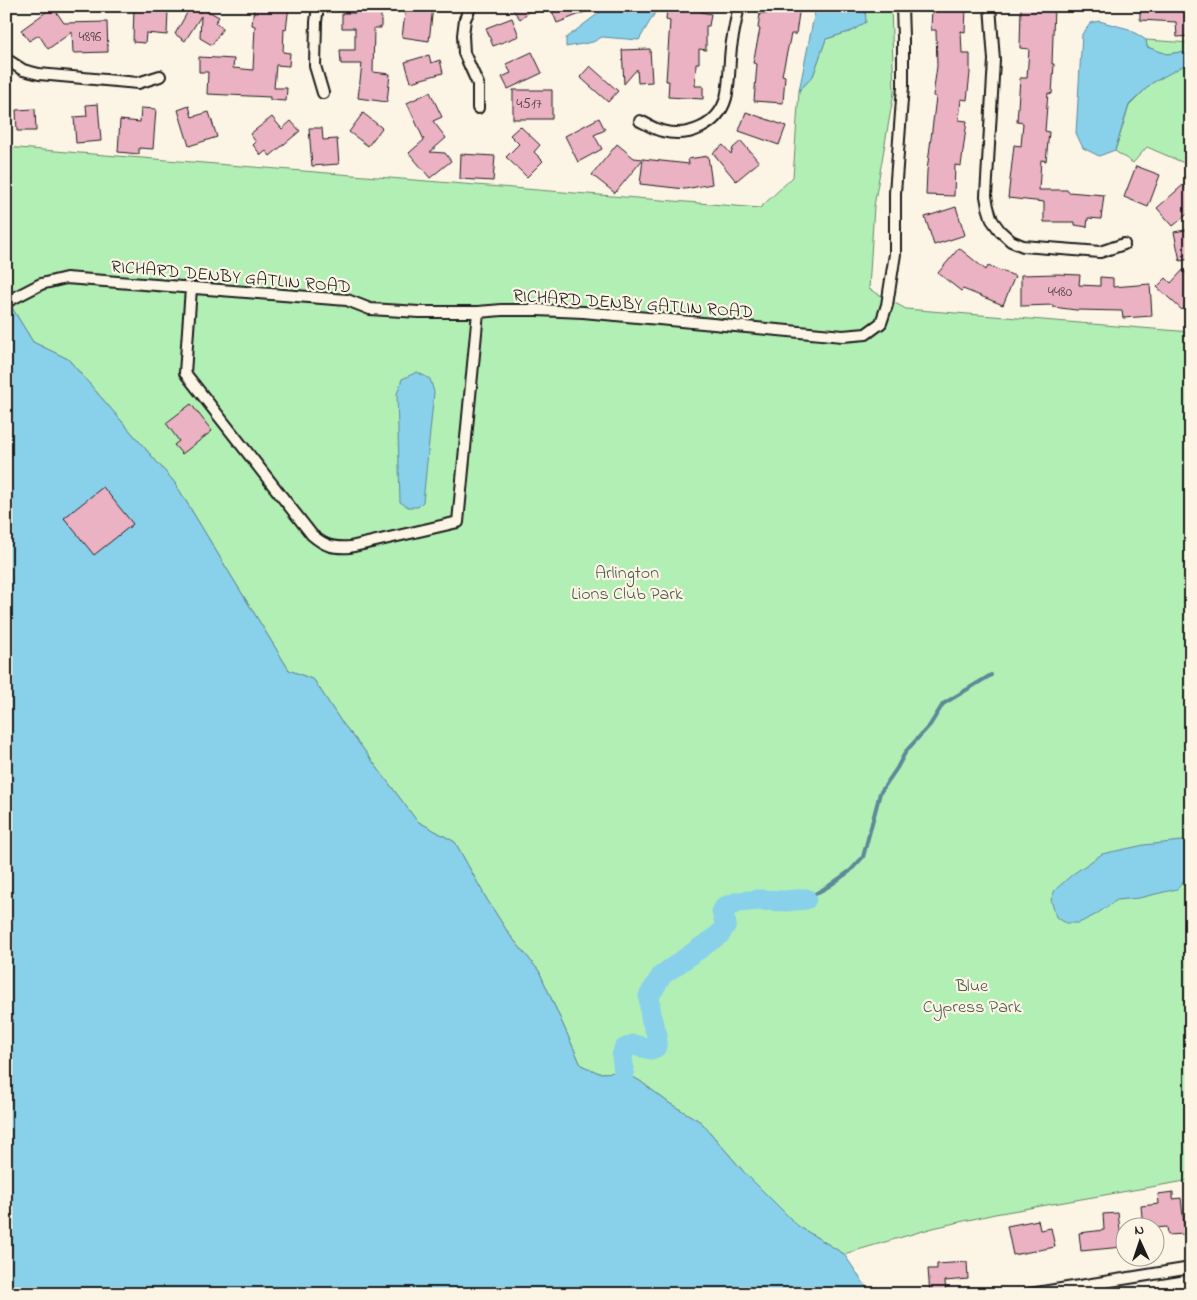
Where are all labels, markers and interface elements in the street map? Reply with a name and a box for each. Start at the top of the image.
house number: 4896 [79,26,102,48]
house number: 4517 [516,93,542,115]
street label: RICHARD DENBY GATLIN ROAD [110,255,352,301]
house number: 4480 [1048,281,1073,303]
street label: RICHARD DENBY GATLIN ROAD [512,284,754,326]
park label: Arlington Lions Club Park [571,561,683,608]
park label: Blue Cypress Park [923,974,1021,1021]
north arrow [1114,1218,1164,1268]
text: N [1134,1220,1145,1241]

